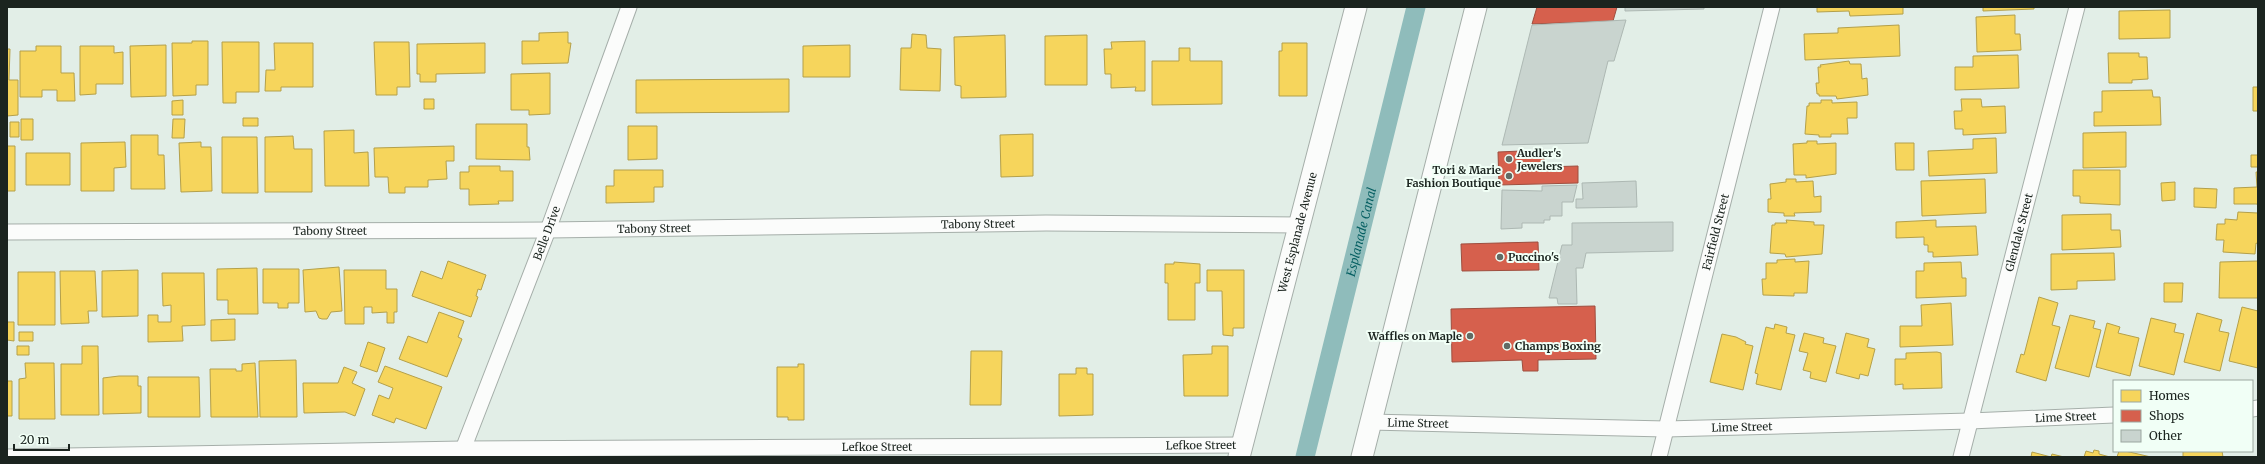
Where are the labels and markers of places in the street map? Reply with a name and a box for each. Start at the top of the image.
place label: Audler's Jewelers [1516,146,1563,173]
marker: Audler's Jewelers [1504,154,1514,164]
place label: Tori & Marie Fashion Boutique [1406,163,1501,190]
marker: Tori & Marie Fashion Boutique [1504,171,1514,181]
place label: Puccino's [1508,250,1559,264]
marker: Puccino's [1495,252,1505,262]
place label: Waffles on Maple [1367,329,1462,343]
marker: Waffles on Maple [1465,331,1475,341]
place label: Champs Boxing [1515,339,1601,353]
marker: Champs Boxing [1502,341,1512,351]

